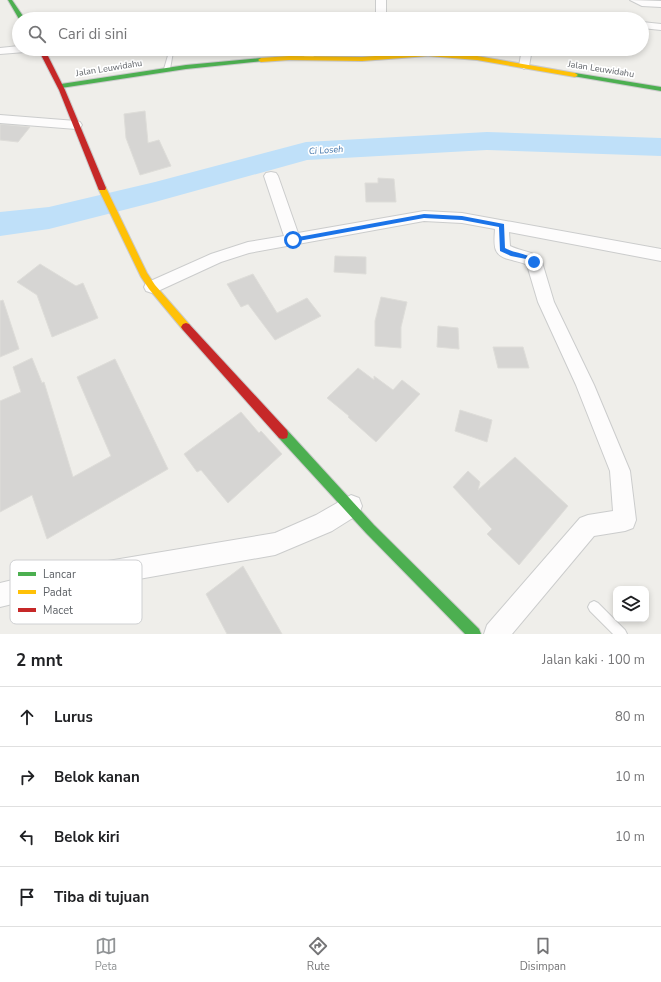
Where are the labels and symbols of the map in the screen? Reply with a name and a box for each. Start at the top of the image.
street label: Jalan Leuwidahu [74,57,143,79]
street label: Jalan Leuwidahu [566,58,635,80]
water label: Ci Loseh [308,143,344,157]
route start [284,231,302,249]
route end [525,253,543,271]
legend [10,560,142,624]
text: Lancar [43,567,76,582]
text: Padat [43,585,72,600]
text: Macet [43,603,73,618]

